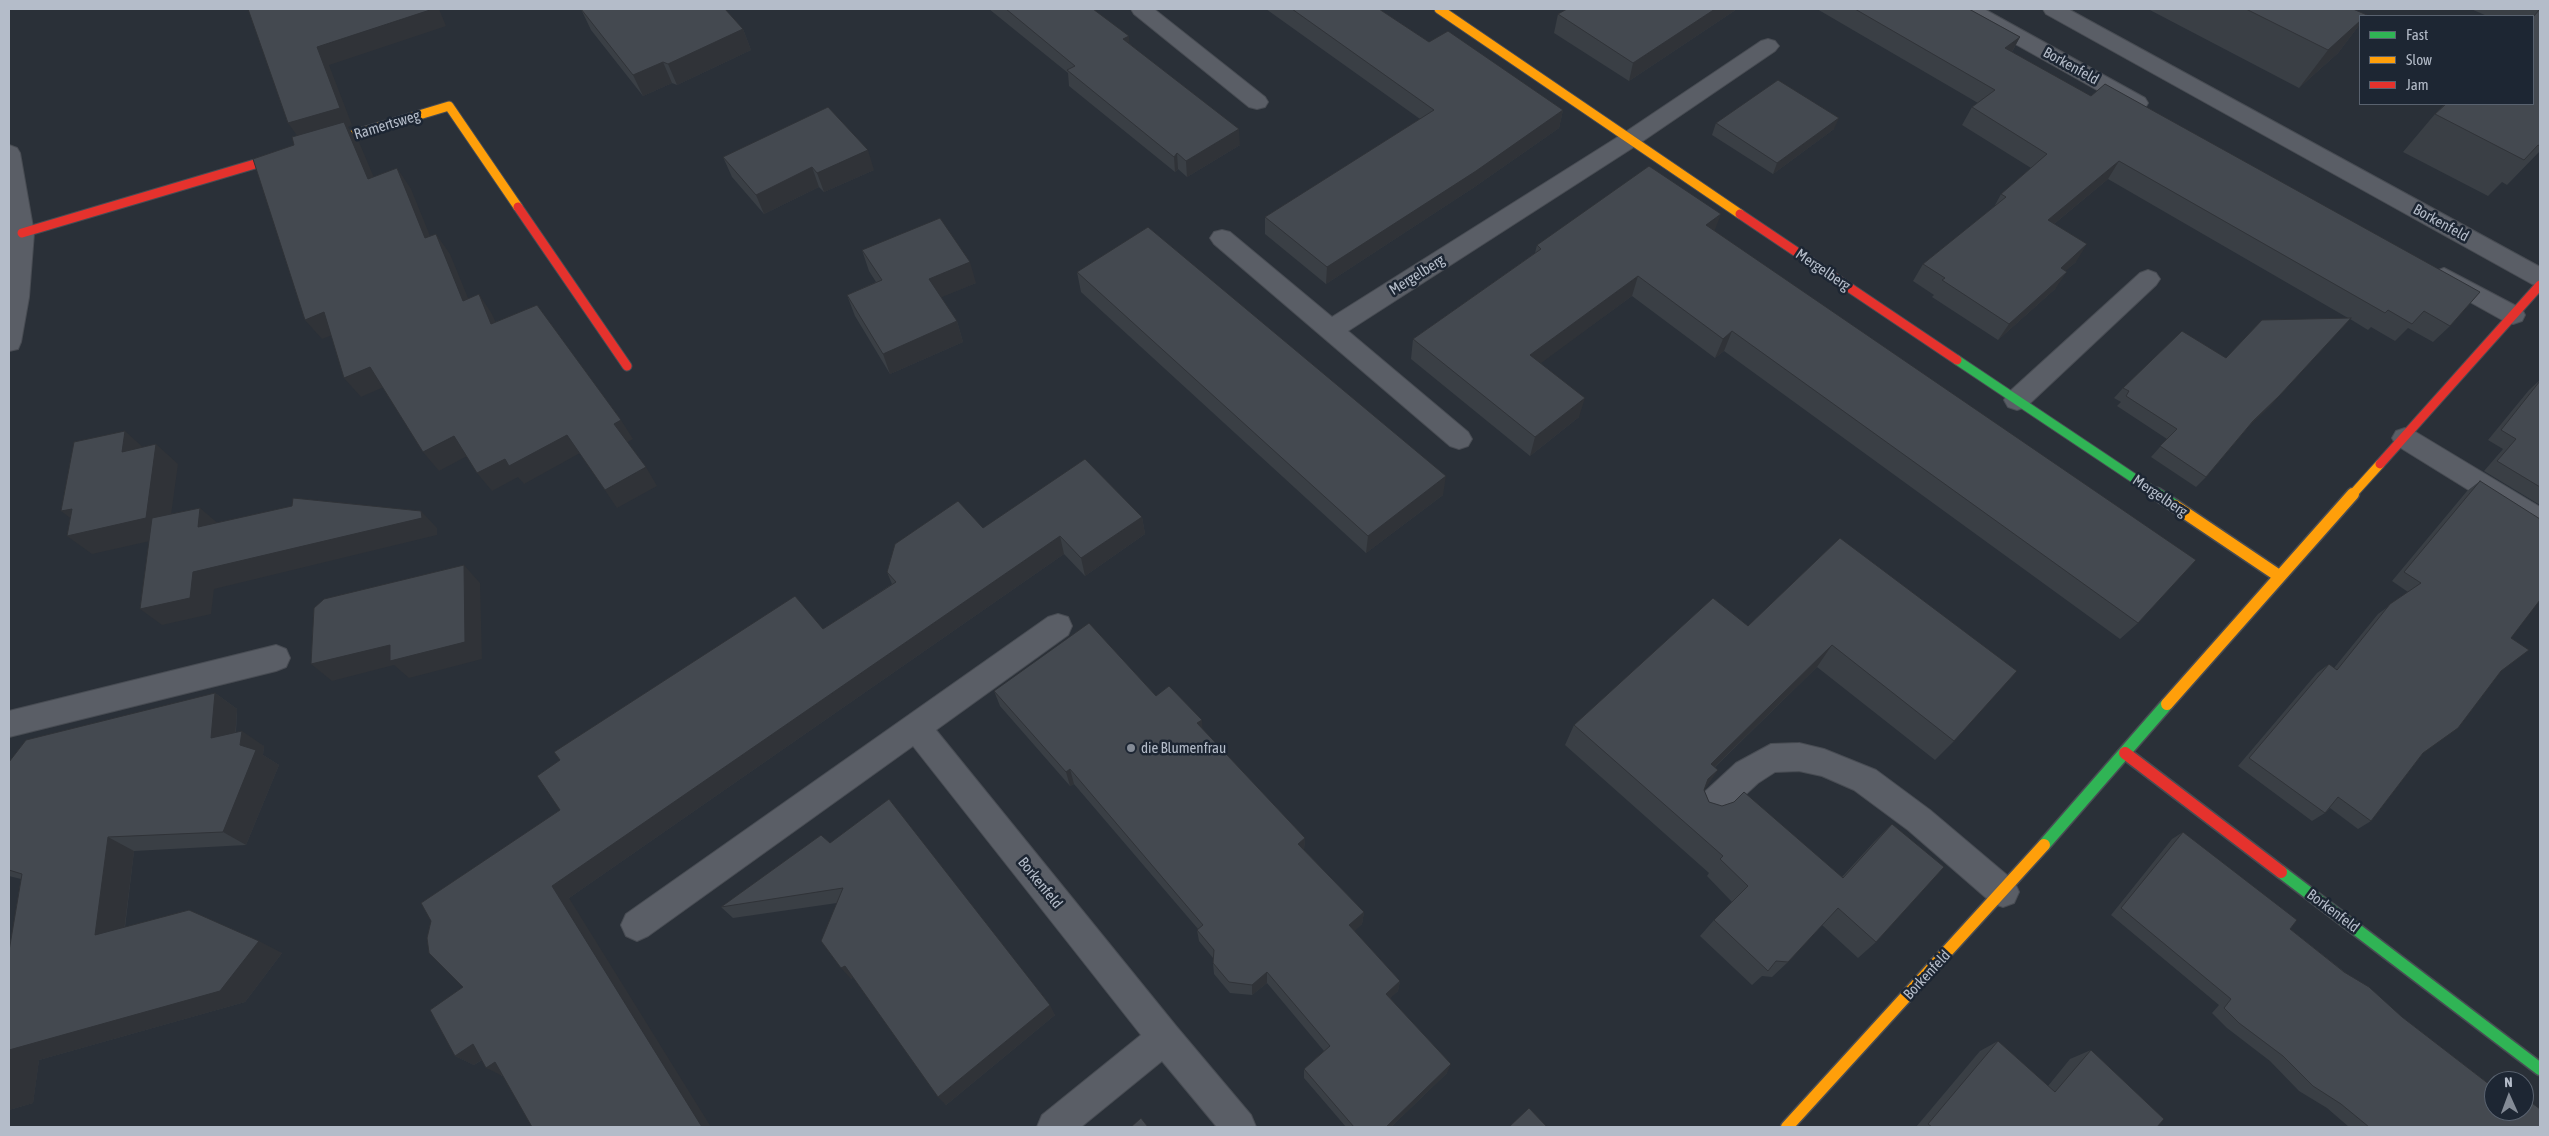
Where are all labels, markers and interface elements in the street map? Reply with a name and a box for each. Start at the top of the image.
legend [2359,15,2534,105]
text: Fast [2406,26,2428,43]
street label: Borkenfeld [2040,43,2102,89]
text: Slow [2406,51,2432,68]
text: Jam [2406,76,2429,93]
street label: Ramertsweg [352,106,422,144]
street label: Borkenfeld [2410,200,2472,246]
street label: Mergelberg [1792,245,1854,295]
street label: Mergelberg [1386,251,1448,299]
street label: Mergelberg [2129,471,2191,521]
place label: die Blumenfrau [1141,739,1226,757]
marker: die Blumenfrau [1125,742,1137,754]
street label: Borkenfeld [1014,854,1066,912]
street label: Borkenfeld [2303,886,2363,936]
street label: Borkenfeld [1900,947,1954,1003]
north arrow [2484,1071,2534,1121]
text: N [2504,1074,2513,1090]

